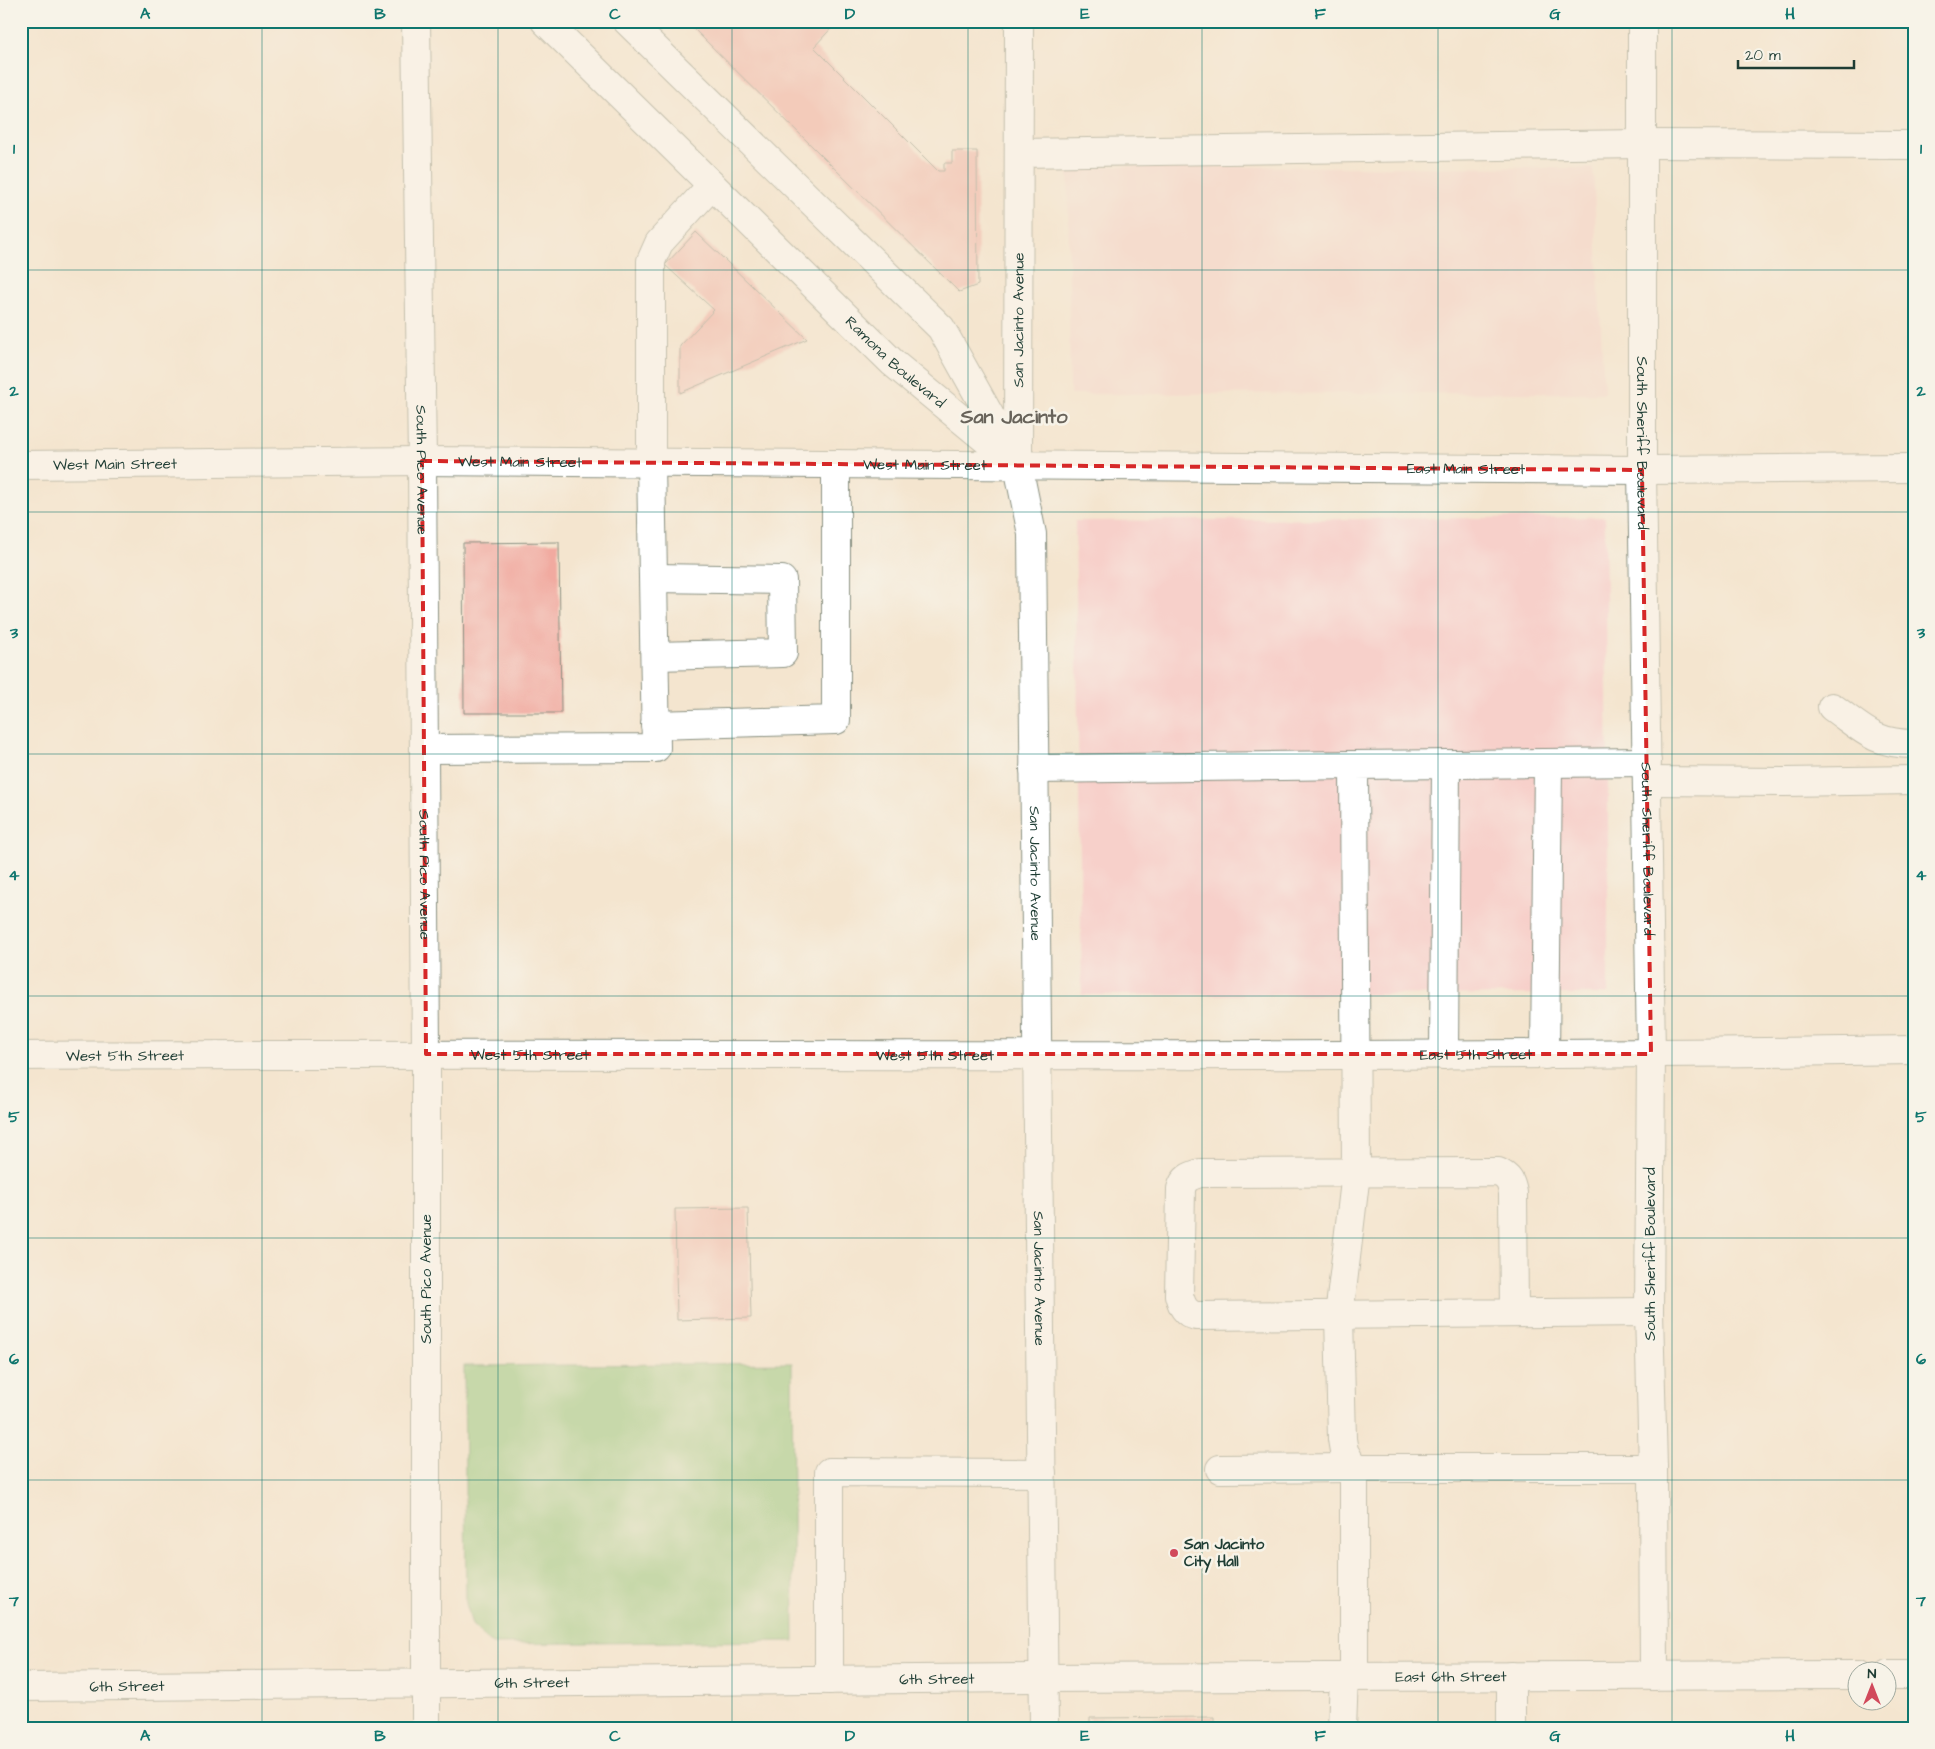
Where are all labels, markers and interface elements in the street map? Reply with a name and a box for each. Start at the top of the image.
text: A [140,3,151,25]
text: B [374,3,386,25]
text: C [609,3,621,25]
text: D [845,3,856,25]
text: E [1080,3,1090,25]
text: F [1314,3,1326,25]
text: G [1549,3,1561,25]
text: H [1785,3,1795,25]
scale bar [1738,38,1854,70]
text: 20 m [1745,45,1781,66]
text: 1 [13,138,16,160]
text: 1 [1920,138,1923,160]
street label: San Jacinto Avenue [1008,252,1029,388]
street label: Ramona Boulevard [841,311,950,413]
street label: South Sheriff Boulevard [1632,356,1653,530]
text: 2 [8,380,19,402]
text: 2 [1915,380,1926,402]
district label: San Jacinto [960,403,1068,431]
street label: South Pico Avenue [411,405,433,535]
street label: West Main Street [458,451,582,473]
street label: West Main Street [53,453,177,475]
street label: West Main Street [863,454,987,476]
street label: East Main Street [1407,458,1525,480]
text: 3 [9,622,19,644]
text: 3 [1916,622,1926,644]
street label: South Sheriff Boulevard [1636,762,1660,936]
street label: San Jacinto Avenue [1024,806,1047,941]
street label: South Pico Avenue [414,810,436,940]
text: 4 [9,864,20,886]
text: 4 [1916,864,1927,886]
street label: West 5th Street [471,1044,589,1065]
street label: East 5th Street [1420,1044,1532,1065]
street label: West 5th Street [66,1045,184,1066]
street label: West 5th Street [876,1045,994,1066]
text: 5 [8,1106,20,1128]
text: 5 [1915,1106,1927,1128]
street label: South Sheriff Boulevard [1640,1167,1661,1341]
street label: San Jacinto Avenue [1028,1211,1051,1346]
street label: South Pico Avenue [416,1214,437,1344]
text: 6 [9,1348,19,1370]
text: 6 [1916,1348,1926,1370]
place label: San Jacinto City Hall [1183,1534,1265,1573]
marker: San Jacinto City Hall [1168,1547,1180,1559]
text: 7 [8,1590,19,1612]
text: 7 [1915,1590,1926,1612]
north arrow [1848,1662,1898,1712]
text: N [1868,1664,1877,1684]
street label: East 6th Street [1395,1666,1507,1687]
street label: 6th Street [899,1668,975,1690]
street label: 6th Street [494,1672,570,1693]
street label: 6th Street [89,1675,165,1697]
text: A [140,1725,151,1747]
text: B [374,1725,386,1747]
text: C [609,1725,621,1747]
text: D [845,1725,856,1747]
text: E [1080,1725,1090,1747]
text: F [1314,1725,1326,1747]
text: G [1549,1725,1561,1747]
text: H [1785,1725,1795,1747]

